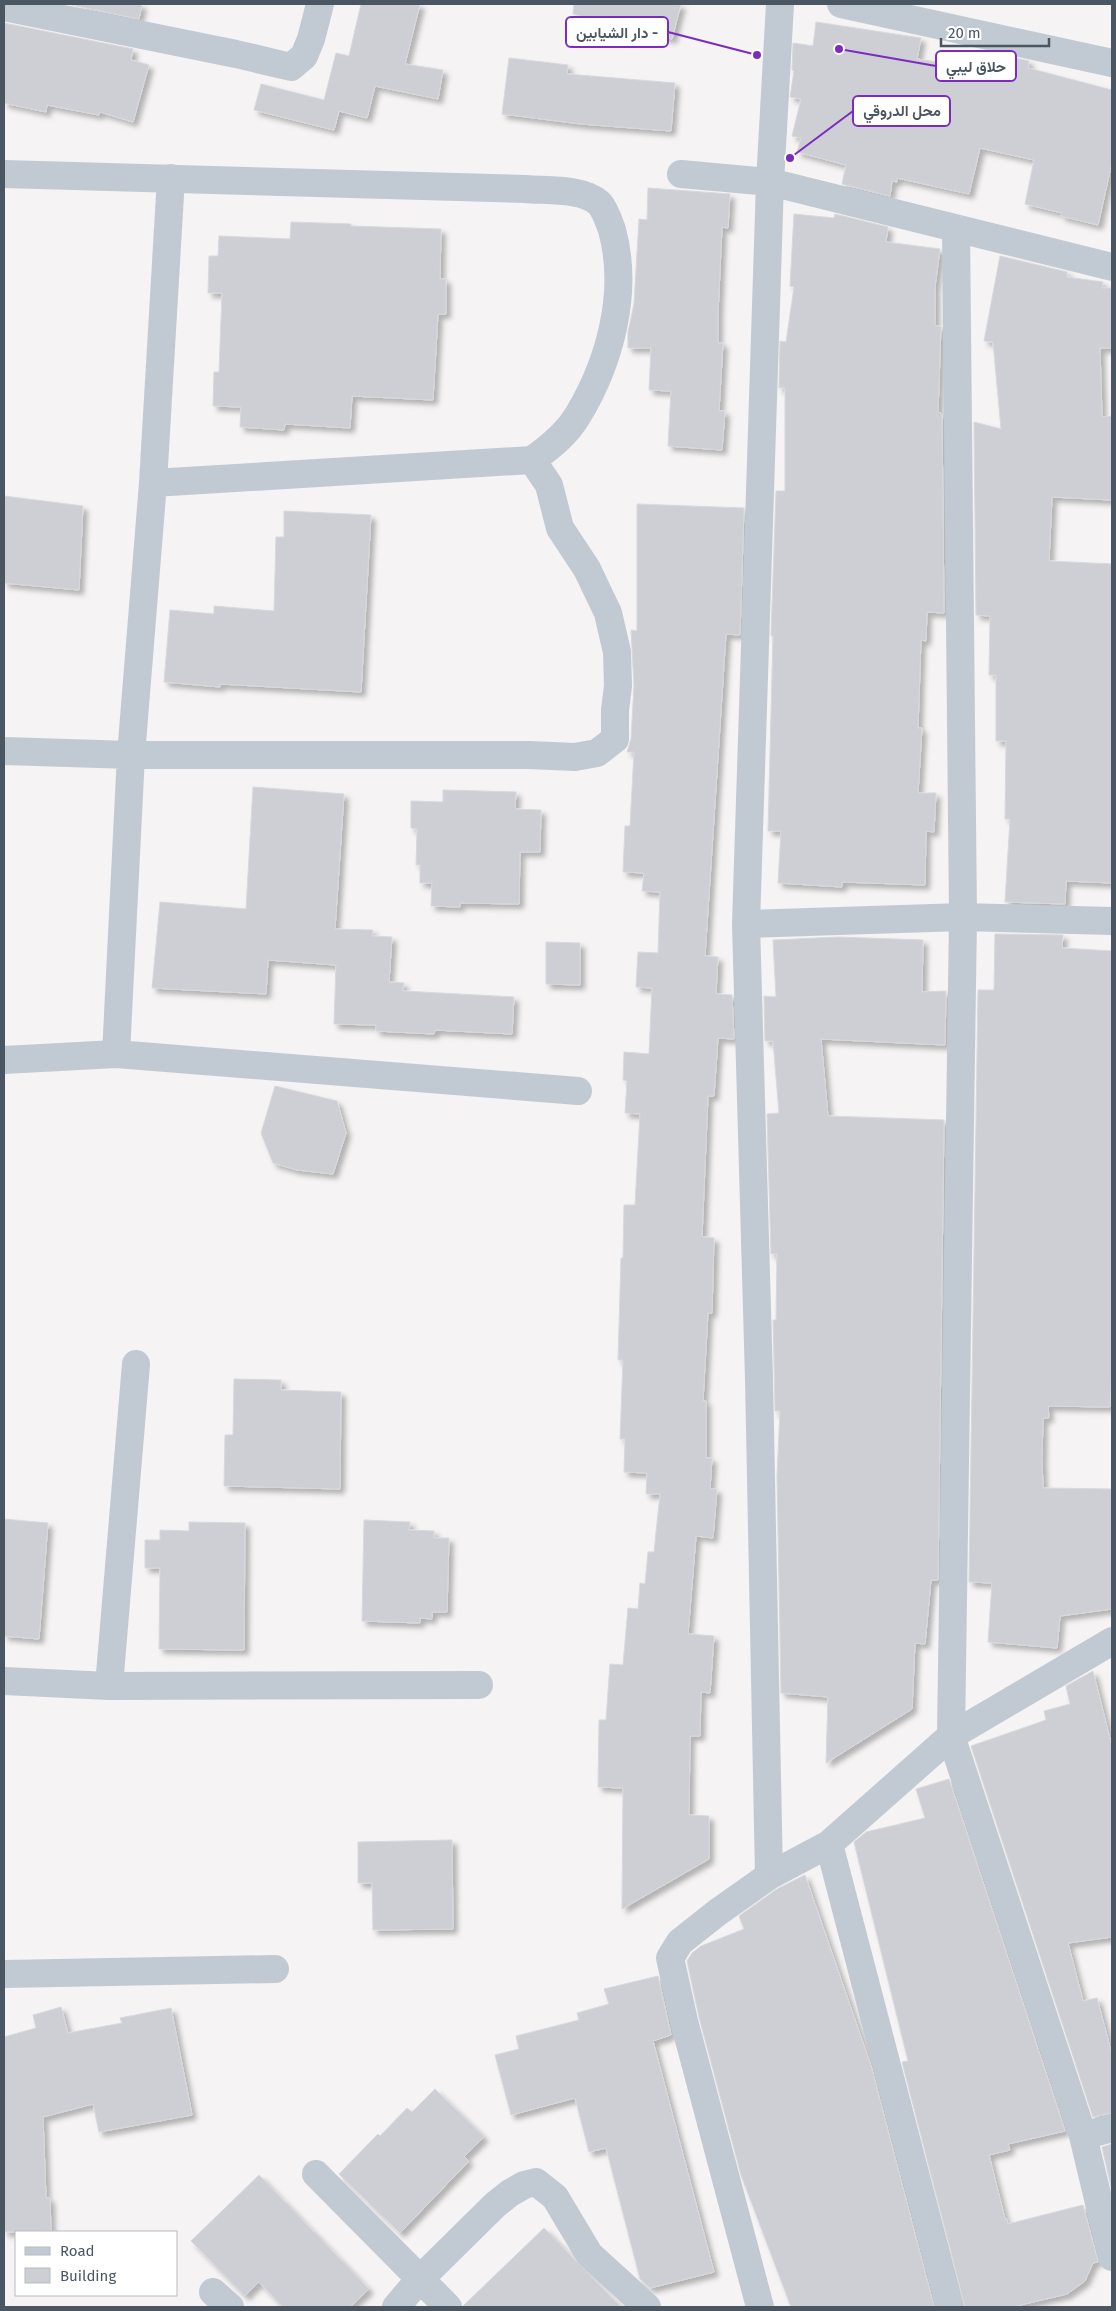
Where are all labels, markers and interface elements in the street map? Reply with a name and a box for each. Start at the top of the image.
scale bar [941,15,1048,47]
callout: دار الشيابين - [566,17,668,47]
text: دار الشيابين - [576,24,658,42]
text: 20 m [948,24,981,42]
callout: حلاق ليبي [936,51,1016,81]
text: حلاق ليبي [946,58,1006,80]
callout: محل الدروقي [853,96,950,126]
text: محل الدروقي [863,102,941,124]
legend [15,2231,178,2296]
text: Road [60,2242,95,2260]
text: Building [60,2267,116,2285]

